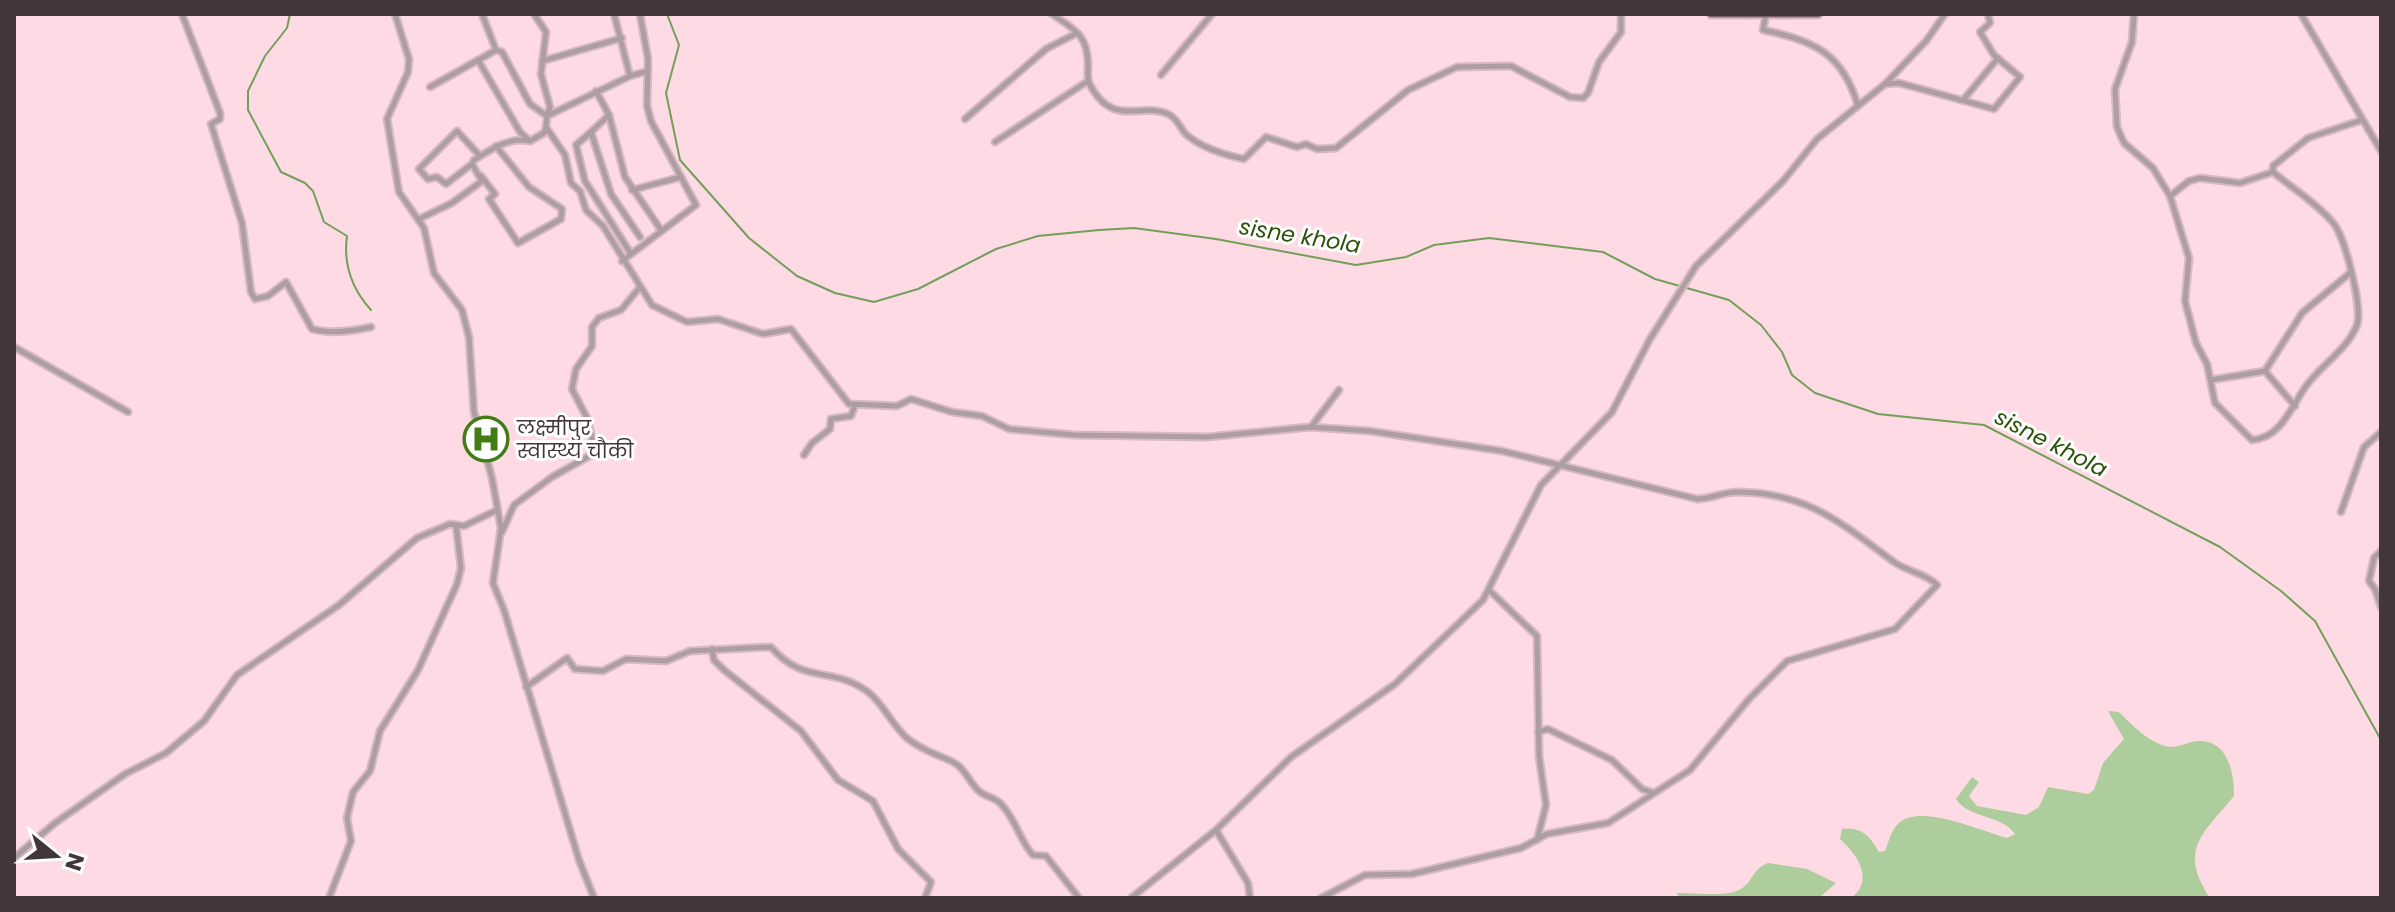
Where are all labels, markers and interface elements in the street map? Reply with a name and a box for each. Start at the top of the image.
water label: sisne khola [1237,211,1363,261]
water label: sisne khola [1989,401,2113,485]
place label: लक्ष्मीपुर स्वास्थ्य चौकी [516,414,635,465]
hospital icon: लक्ष्मीपुर स्वास्थ्य चौकी [462,415,510,463]
north arrow [16,816,96,896]
text: N [57,849,92,875]

